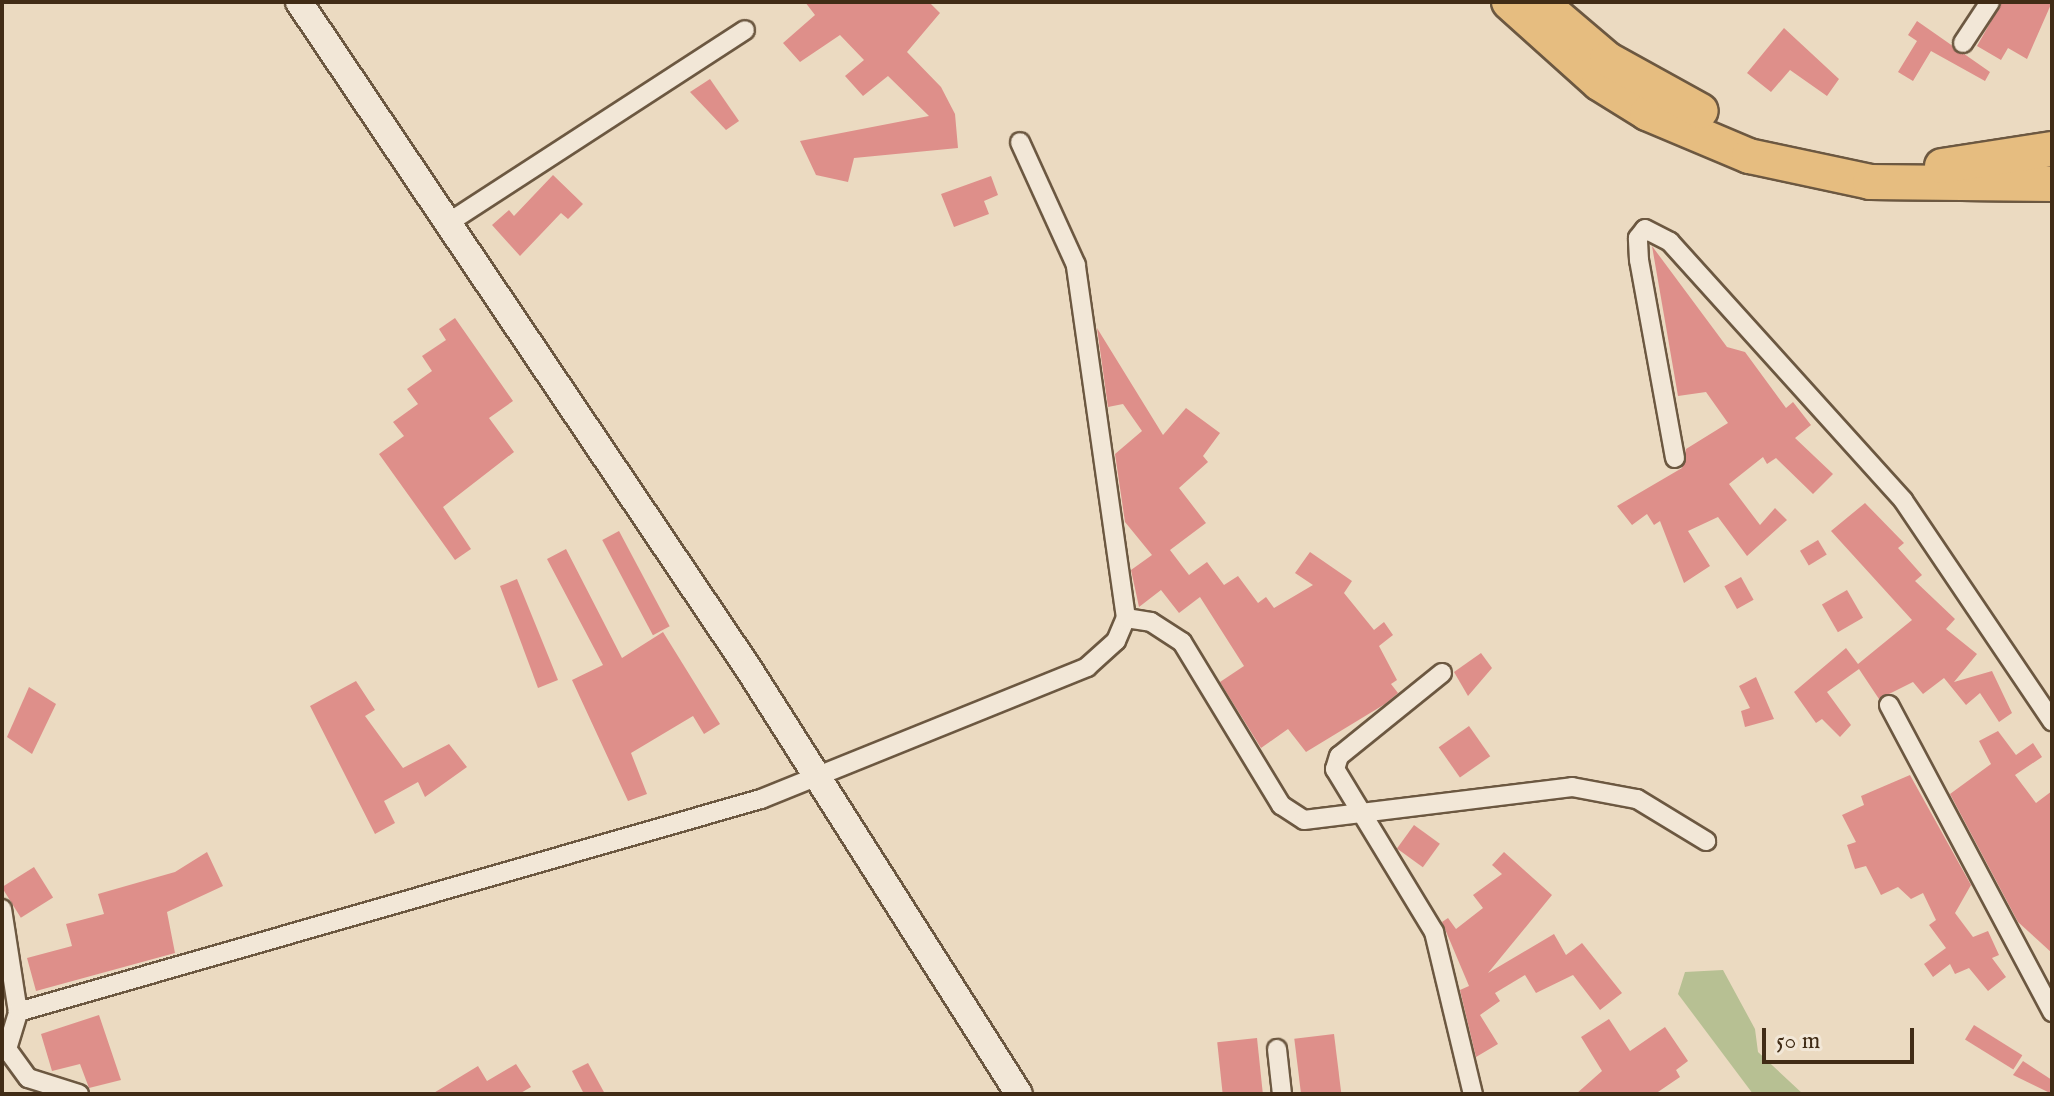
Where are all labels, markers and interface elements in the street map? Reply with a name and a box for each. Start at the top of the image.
scale bar [1766,1012,1918,1062]
text: 50 m [1776,1026,1820,1057]

